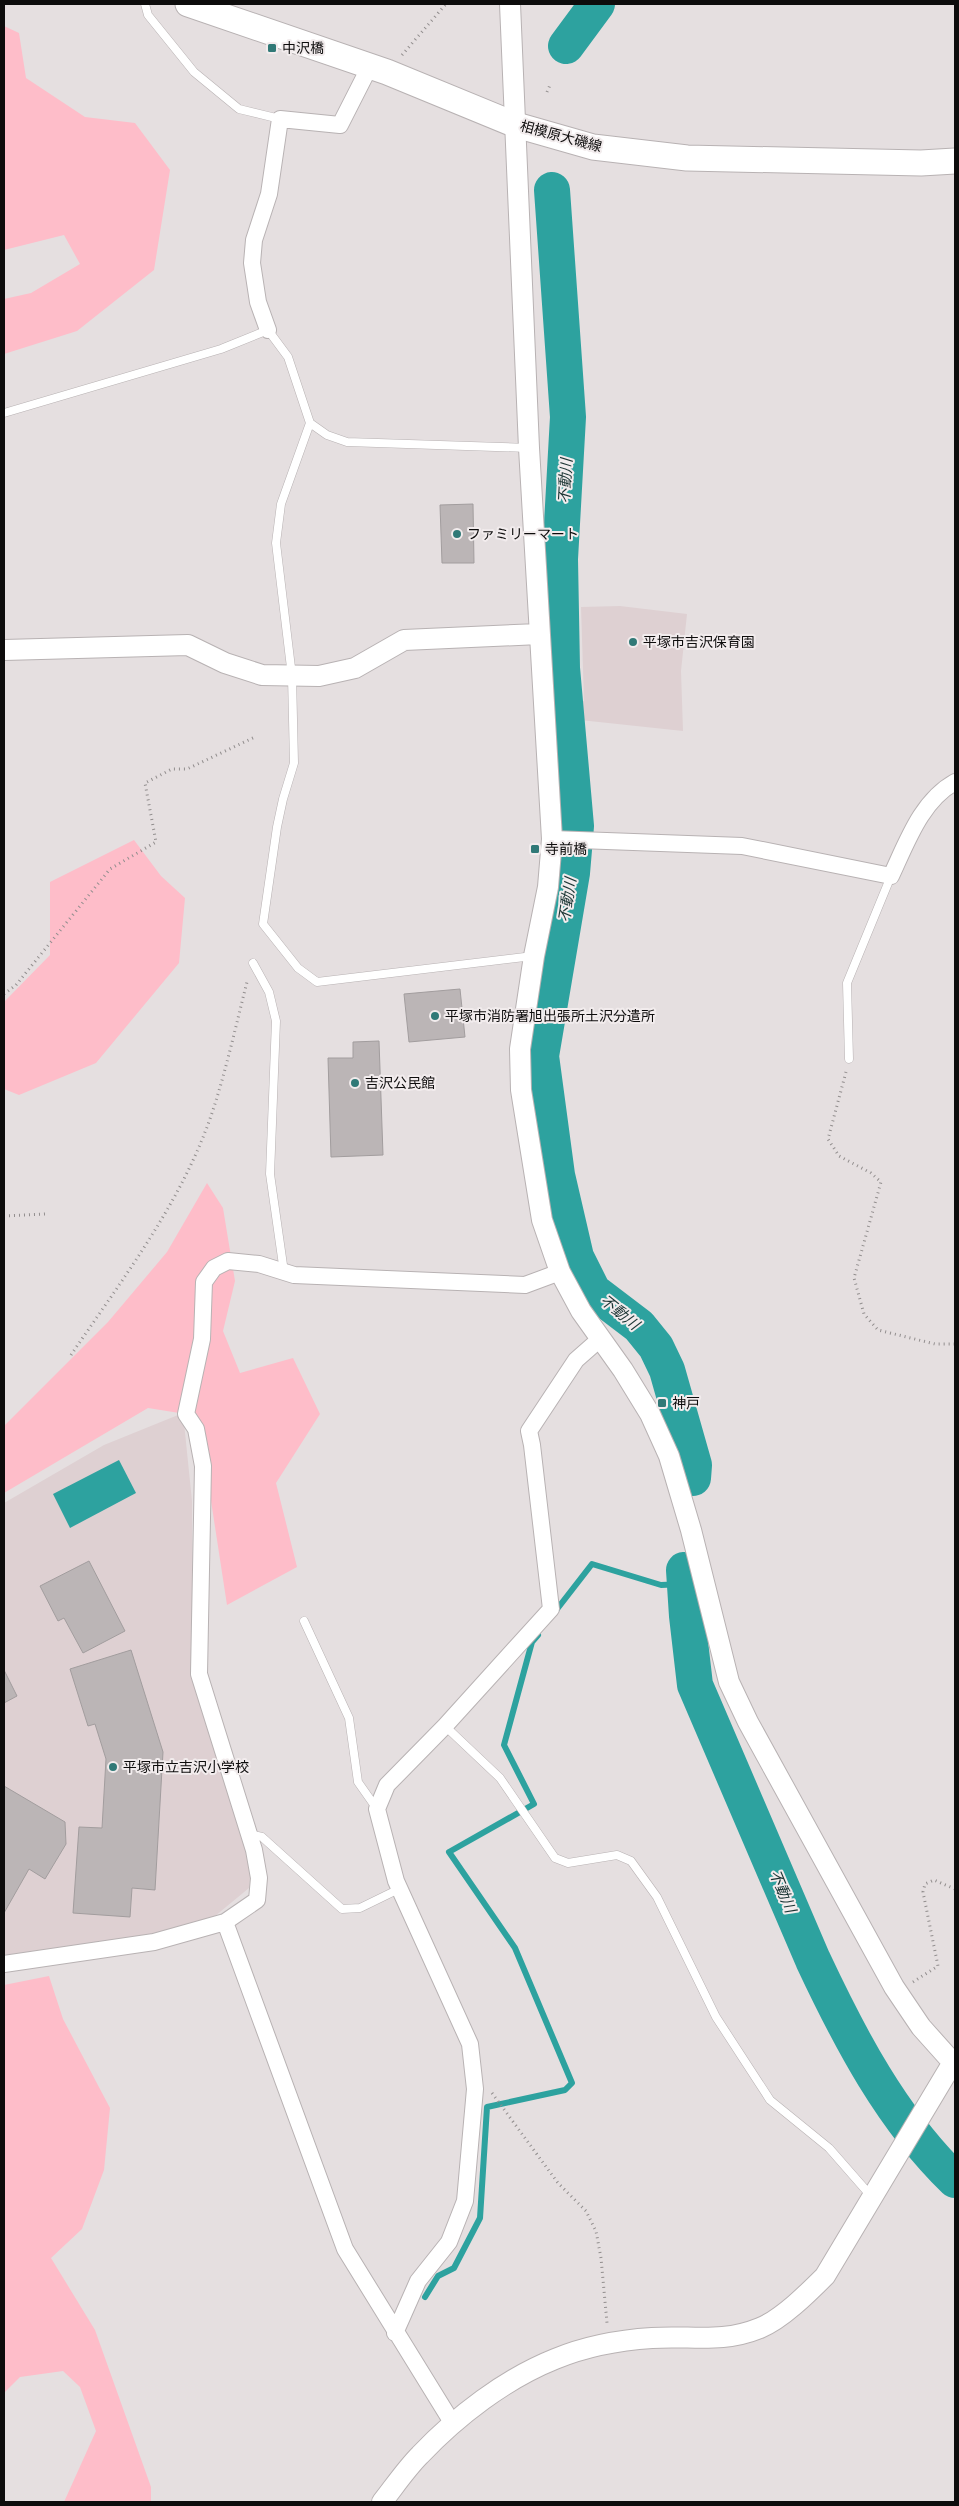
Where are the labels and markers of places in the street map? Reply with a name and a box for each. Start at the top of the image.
place label: 中沢橋 [282,39,324,57]
marker: 中沢橋 [266,42,278,54]
place label: ファミリーマート [467,525,579,543]
marker: ファミリーマート [451,528,463,540]
place label: 平塚市吉沢保育園 [643,633,755,651]
marker: 平塚市吉沢保育園 [627,636,639,648]
place label: 寺前橋 [545,840,587,858]
marker: 寺前橋 [529,843,541,855]
place label: 平塚市消防署旭出張所土沢分遣所 [445,1007,655,1025]
marker: 平塚市消防署旭出張所土沢分遣所 [429,1010,441,1022]
place label: 吉沢公民館 [365,1074,435,1092]
marker: 吉沢公民館 [349,1077,361,1089]
place label: 神戸 [672,1394,700,1412]
marker: 神戸 [656,1397,668,1409]
place label: 平塚市立吉沢小学校 [123,1758,249,1776]
marker: 平塚市立吉沢小学校 [107,1761,119,1773]

